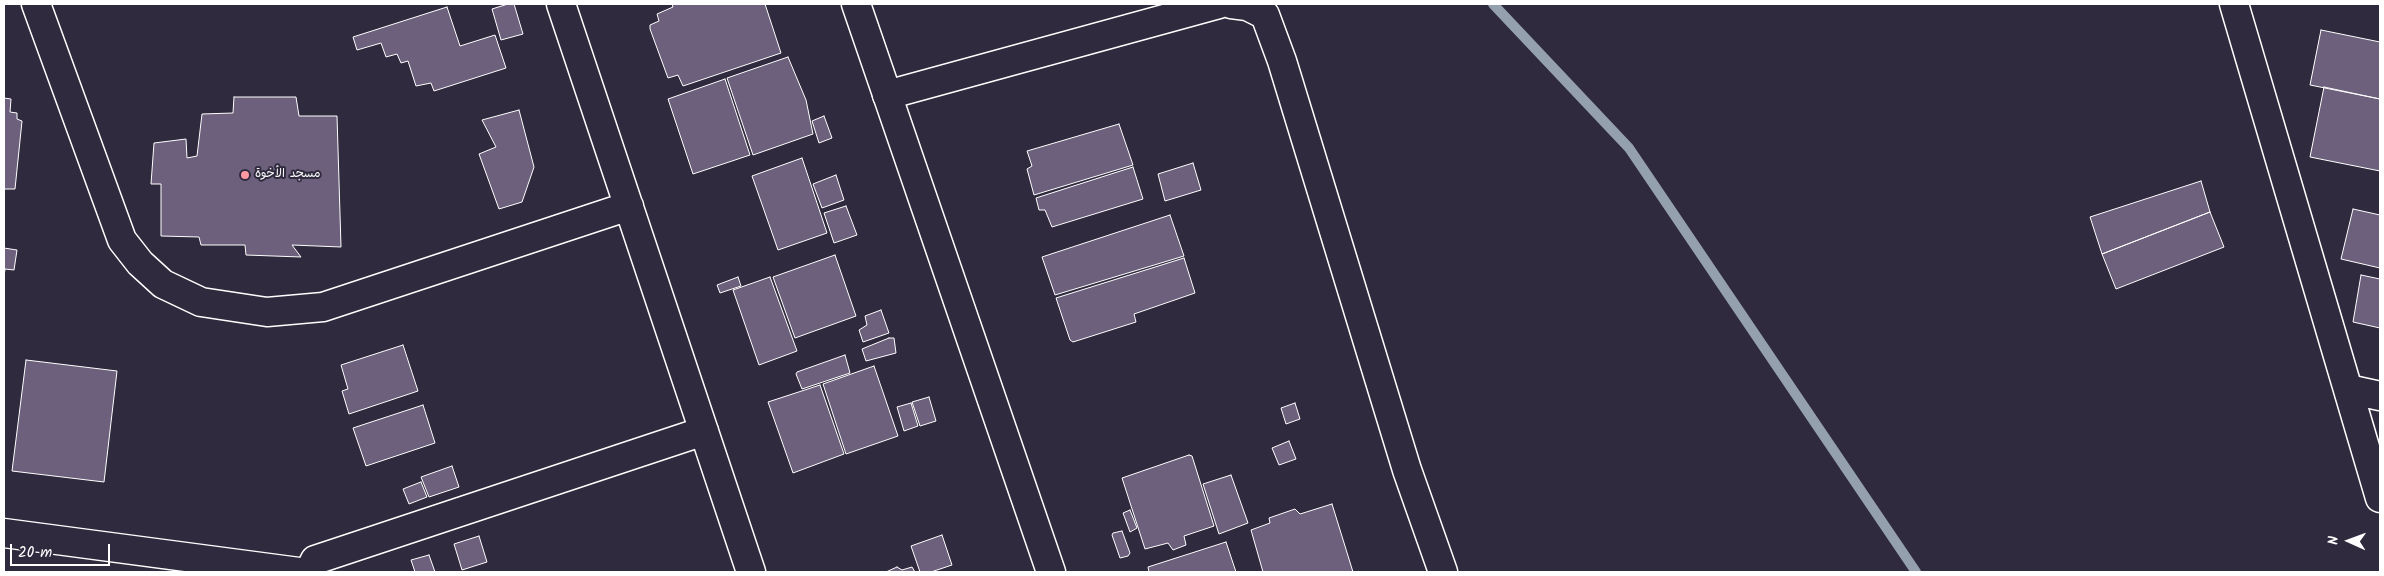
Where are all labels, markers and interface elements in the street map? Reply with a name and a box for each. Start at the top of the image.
place label: مسجد الأخوة [255,168,321,182]
marker: مسجد الأخوة [239,169,251,181]
north arrow [2324,516,2374,566]
scale bar [12,534,112,566]
text: N [2323,536,2345,545]
text: 20 m [18,541,52,565]

